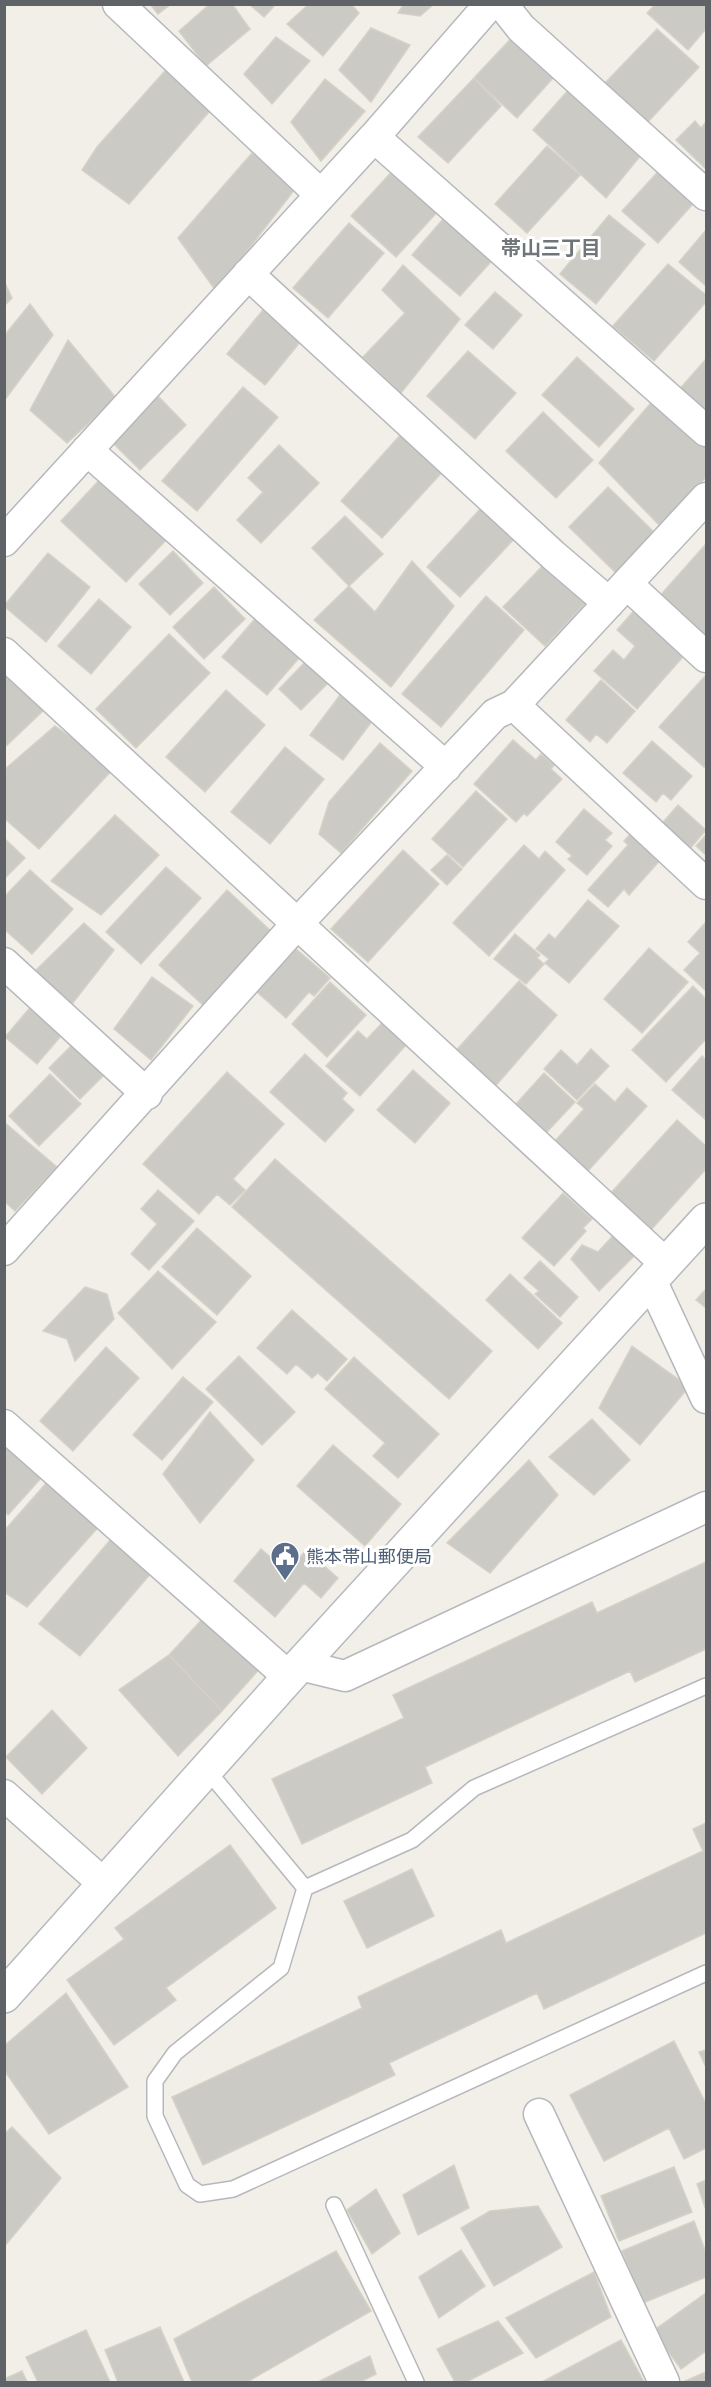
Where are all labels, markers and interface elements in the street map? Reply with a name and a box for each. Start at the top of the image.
district label: 帯山三丁目 [501,236,601,259]
public building icon: 熊本帯山郵便局 [269,1540,301,1582]
place label: 熊本帯山郵便局 [306,1546,432,1567]

